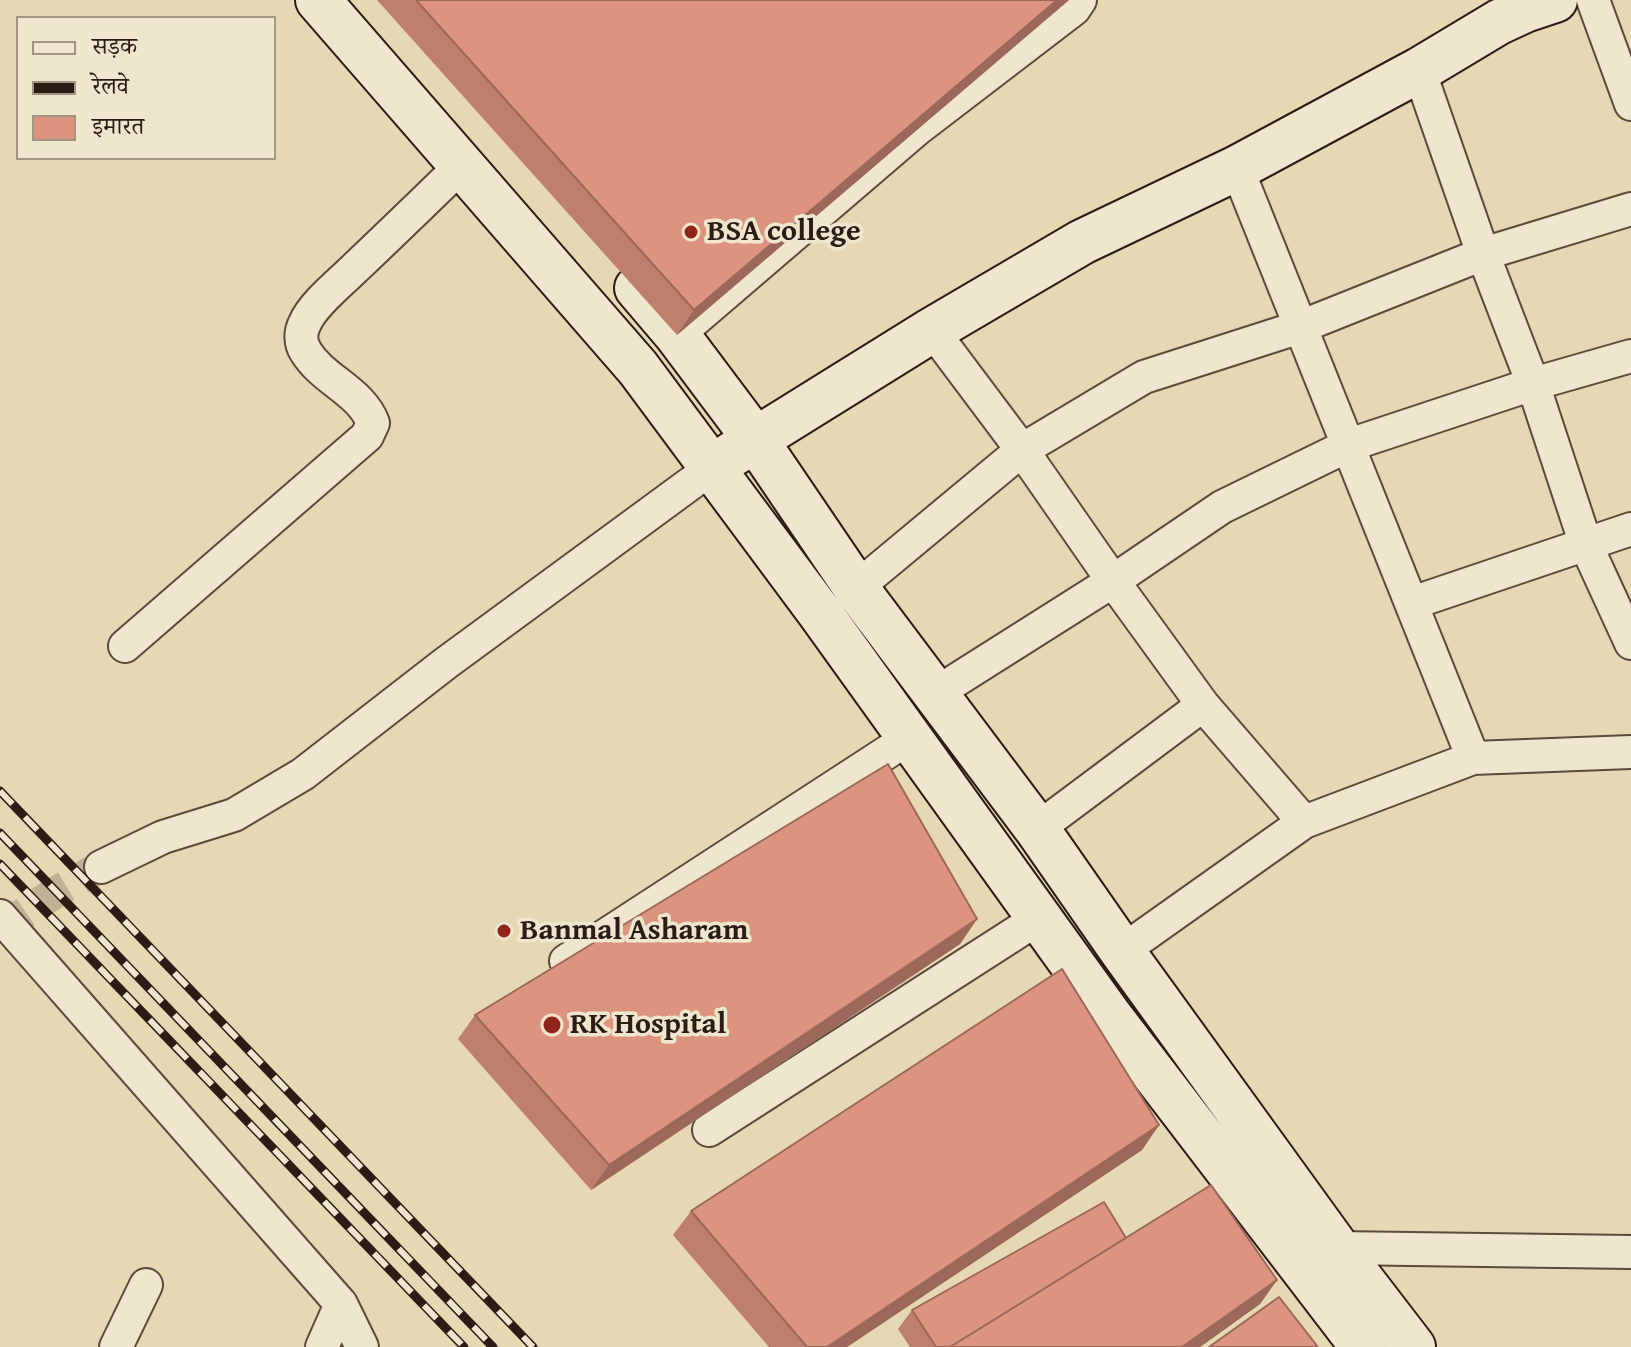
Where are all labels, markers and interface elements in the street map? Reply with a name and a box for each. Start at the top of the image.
legend [16,16,276,160]
text: सड़क [92,28,137,63]
text: रेलवे [92,68,129,103]
text: इमारत [92,108,144,143]
place label: BSA college [707,214,861,250]
marker: BSA college [682,223,700,241]
place label: Banmal Asharam [520,913,748,949]
marker: Banmal Asharam [495,922,513,940]
place label: RK Hospital [570,1007,726,1043]
marker: RK Hospital [541,1014,563,1036]

